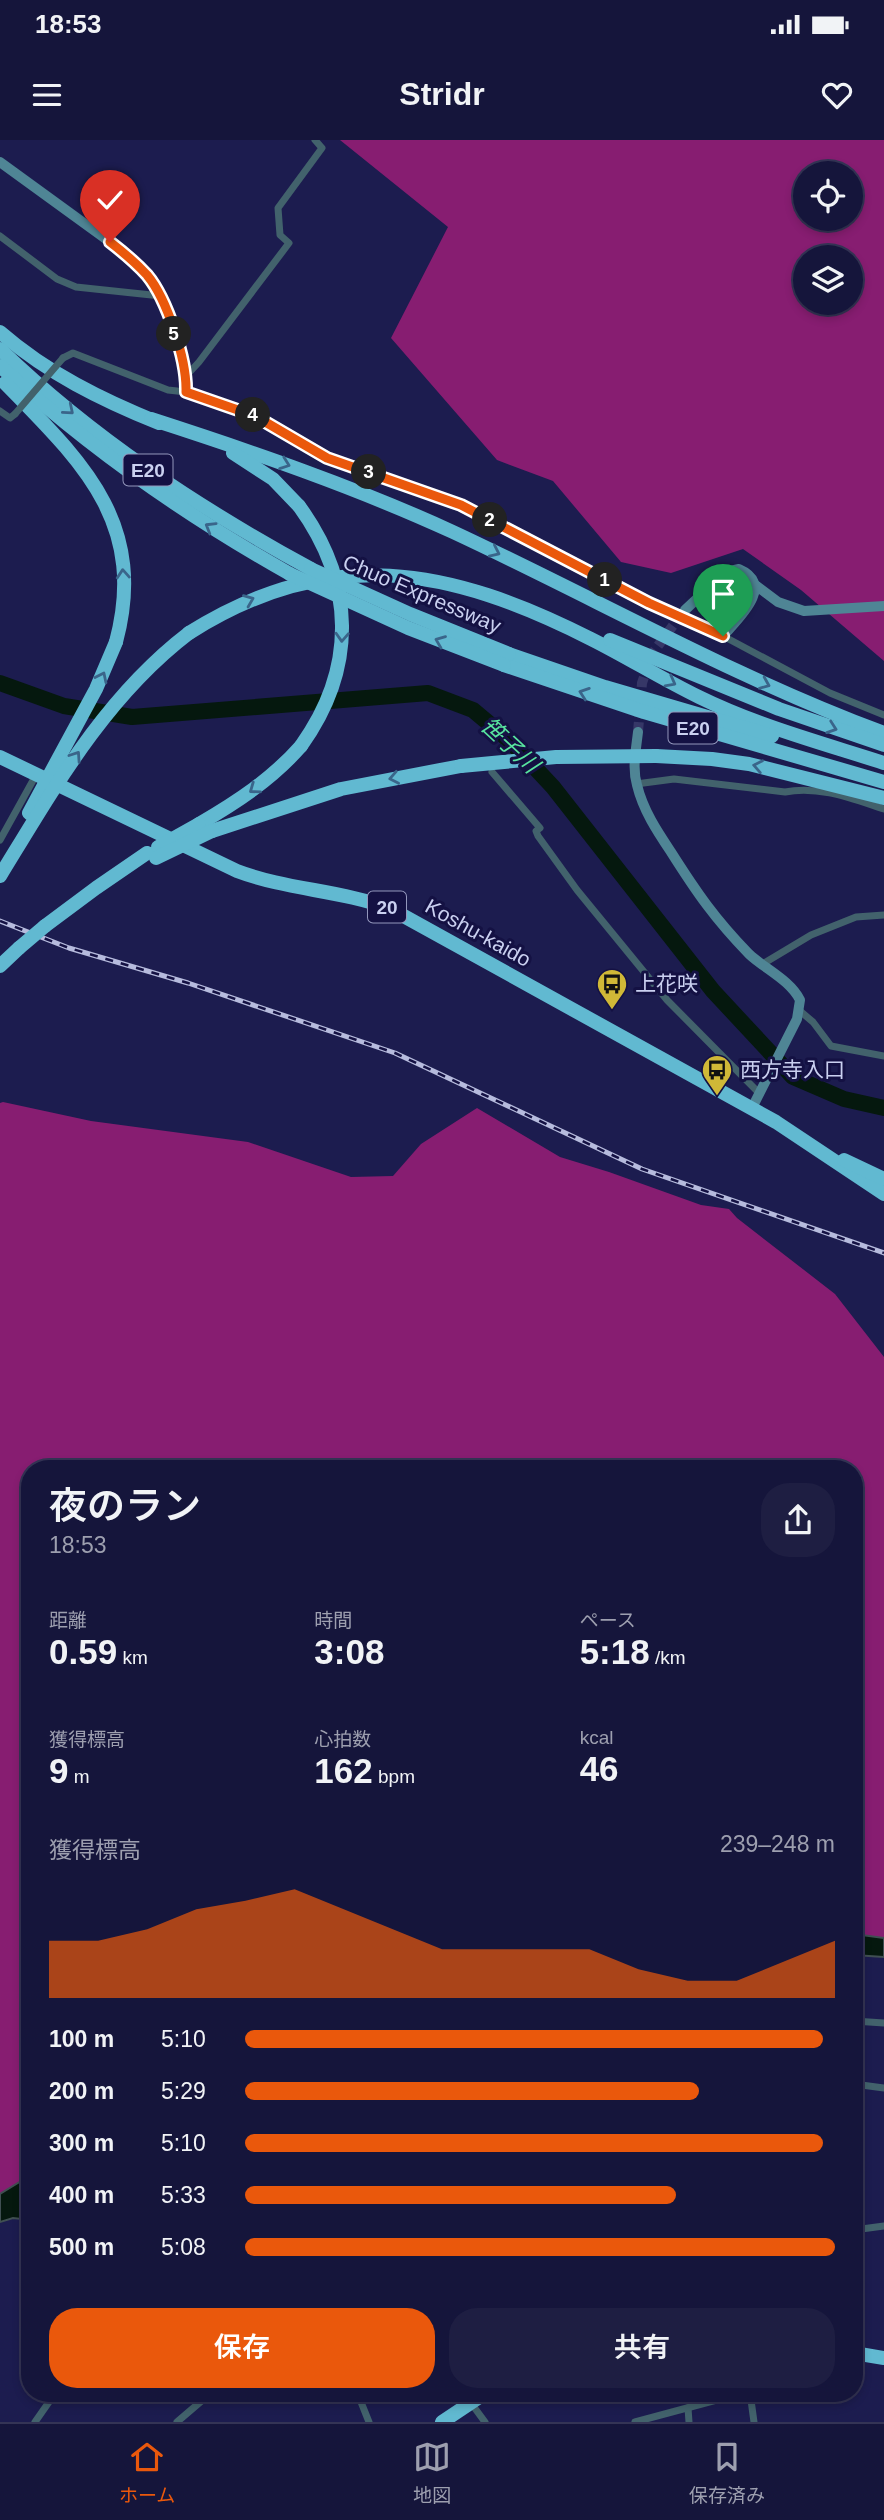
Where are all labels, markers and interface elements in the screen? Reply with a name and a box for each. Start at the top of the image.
text: 18:53 [35,9,102,39]
icon: menu [28,76,66,114]
text: Stridr [399,76,485,112]
icon: heart [818,76,856,114]
map controls [793,161,863,315]
button: locate [793,161,863,231]
pin [80,170,140,242]
icon: check [91,181,129,219]
button: layers [793,245,863,315]
pin: 5 [156,316,192,352]
text: 5 [168,323,179,344]
pin: 4 [236,398,270,432]
one-way arrow [61,402,74,414]
text: 4 [247,404,258,425]
road number: E20 [124,454,172,486]
pin: 3 [352,454,386,490]
one-way arrow [279,456,291,470]
text: 3 [363,461,374,482]
pin: 2 [472,502,508,538]
text: 2 [484,509,495,530]
one-way arrow [204,522,217,535]
one-way arrow [488,544,500,558]
street label: Chuo Expressway [340,550,505,637]
pin: 1 [588,562,622,598]
pin [693,564,753,636]
one-way arrow [116,568,131,579]
text: 1 [599,569,610,590]
icon: arrive [704,575,742,613]
one-way arrow [242,595,254,609]
one-way arrow [334,632,349,643]
one-way arrow [435,635,448,649]
one-way arrow [93,672,107,684]
one-way arrow [663,674,676,688]
one-way arrow [758,676,771,690]
one-way arrow [578,687,590,701]
water label: 笹子川 [476,712,546,780]
road number: E20 [668,712,718,744]
one-way arrow [825,720,837,734]
one-way arrow [67,751,80,764]
one-way arrow [752,760,764,775]
one-way arrow [388,770,400,785]
one-way arrow [249,781,262,793]
road number: 20 [368,892,406,922]
street label: Koshu-kaido [422,894,535,971]
bus stop icon: 上花咲 [595,967,629,1011]
place label: 上花咲 [635,972,698,995]
bus stop icon: 西方寺入口 [700,1053,734,1097]
place label: 西方寺入口 [740,1058,845,1081]
button: share [761,1483,835,1557]
text: 夜のラン [49,1485,201,1527]
text: 18:53 [49,1532,107,1558]
text: 距離 [49,1610,87,1631]
text: 時間 [314,1610,352,1631]
text: ペース [580,1610,636,1631]
text: 0.59 [49,1632,117,1671]
text: 3:08 [314,1632,384,1671]
text: 5:18 [580,1632,650,1671]
text: km [117,1647,148,1668]
text: /km [650,1647,686,1668]
text: kcal [580,1727,613,1748]
text: 獲得標高 [49,1729,125,1750]
text: 心拍数 [314,1729,371,1750]
text: 46 [580,1749,619,1788]
text: 9 [49,1751,68,1790]
text: 162 [314,1751,373,1790]
text: m [68,1766,90,1787]
text: bpm [373,1766,415,1787]
text: 239–248 m [720,1831,835,1857]
text: 獲得標高 [49,1837,141,1863]
text: 100 m [49,2026,114,2052]
text: 5:10 [161,2026,206,2052]
text: 200 m [49,2078,114,2104]
text: 5:29 [161,2078,206,2104]
text: 300 m [49,2130,114,2156]
text: 5:10 [161,2130,206,2156]
text: 400 m [49,2182,114,2208]
text: 5:33 [161,2182,206,2208]
text: 500 m [49,2234,114,2260]
text: 5:08 [161,2234,206,2260]
button: 保存 [49,2308,435,2388]
button: 共有 [449,2308,835,2388]
tab: ホーム [119,2438,175,2507]
tab: 地図 [413,2438,451,2507]
tab: 保存済み [689,2438,765,2507]

